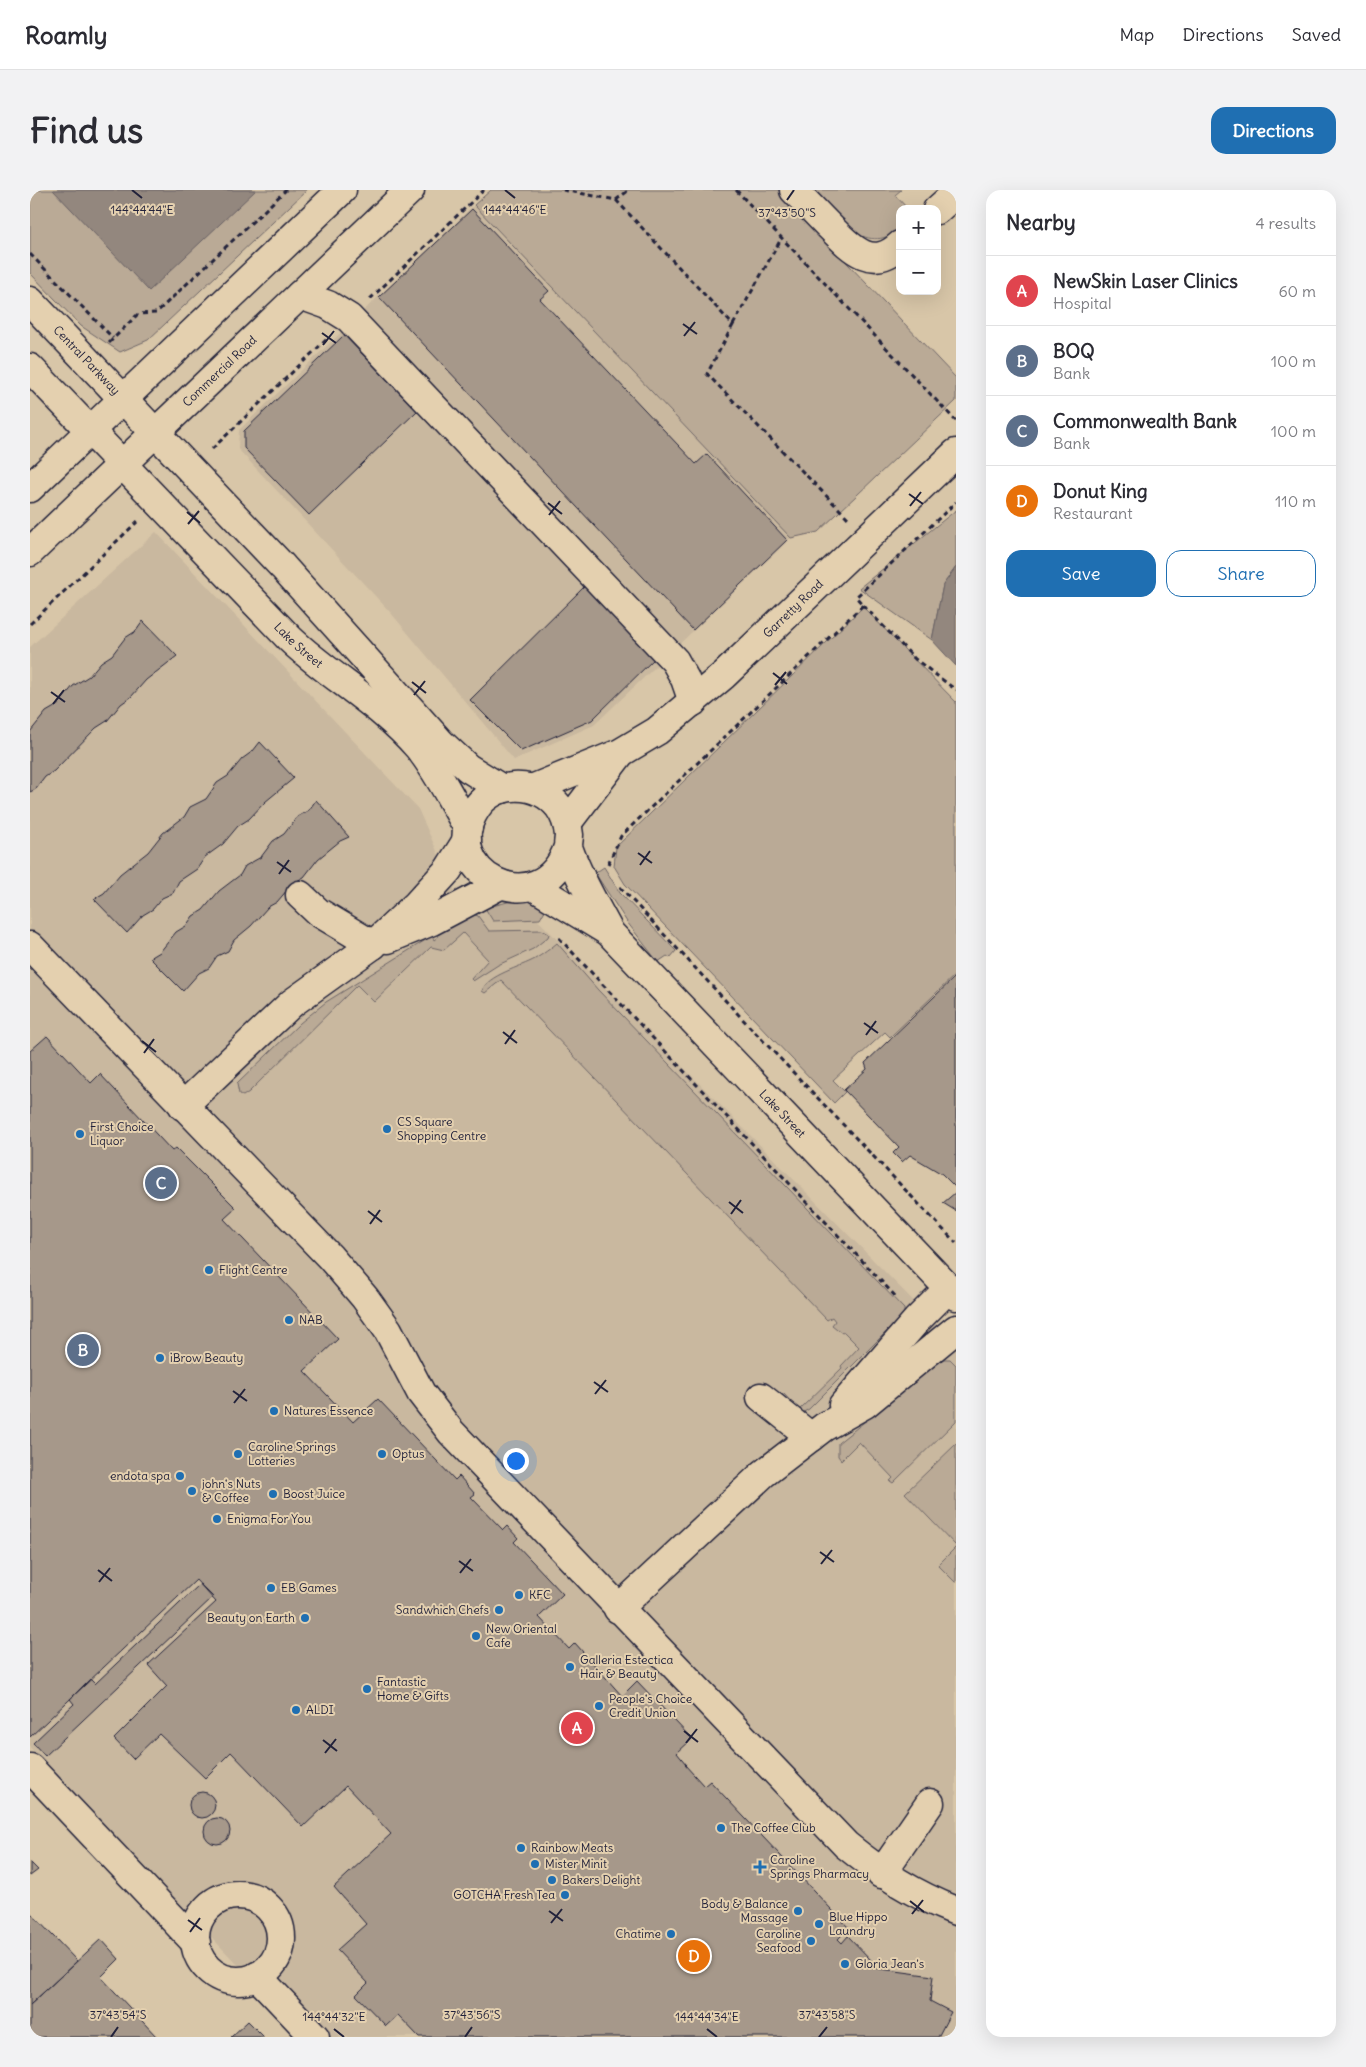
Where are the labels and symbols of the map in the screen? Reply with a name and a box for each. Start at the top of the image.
text: 144°44'44"E [110,202,174,217]
text: 144°44'46"E [483,202,547,217]
text: 37°43'50"S [758,205,816,220]
street label: Central Parkway [50,322,123,398]
street label: Commercial Road [179,332,259,410]
street label: Garretty Road [760,576,826,641]
street label: Lake Street [271,619,326,671]
street label: Lake Street [756,1086,809,1141]
place label: CS Square Shopping Centre [397,1114,486,1143]
place label: First Choice Liquor [90,1119,153,1148]
marker: CS Square Shopping Centre [381,1123,393,1135]
marker: First Choice Liquor [74,1128,86,1140]
pin: C [145,1164,177,1202]
place label: Flight Centre [219,1262,288,1277]
marker: Flight Centre [203,1264,215,1276]
place label: NAB [299,1312,323,1327]
marker: NAB [283,1314,295,1326]
pin: B [67,1331,99,1369]
place label: iBrow Beauty [170,1350,243,1365]
marker: iBrow Beauty [154,1352,166,1364]
place label: Natures Essence [284,1403,373,1418]
marker: Natures Essence [268,1405,280,1417]
place label: Caroline Springs Lotteries [248,1439,336,1468]
place label: Optus [392,1446,425,1461]
marker: Caroline Springs Lotteries [232,1448,244,1460]
marker: Optus [376,1448,388,1460]
your location [503,1448,529,1474]
place label: endota spa [110,1468,170,1483]
marker: endota spa [174,1470,186,1482]
place label: john's Nuts & Coffee [201,1476,260,1505]
marker: john's Nuts & Coffee [186,1485,198,1497]
place label: Boost Juice [283,1486,345,1501]
marker: Boost Juice [267,1488,279,1500]
place label: Enigma For You [227,1511,311,1526]
marker: Enigma For You [211,1513,223,1525]
place label: EB Games [281,1580,337,1595]
marker: EB Games [265,1582,277,1594]
place label: KFC [529,1587,551,1602]
marker: KFC [513,1589,525,1601]
place label: Sandwhich Chefs [396,1602,489,1617]
marker: Sandwhich Chefs [493,1604,505,1616]
place label: Beauty on Earth [207,1610,295,1625]
marker: Beauty on Earth [299,1612,311,1624]
place label: New Oriental Cafe [486,1621,557,1650]
marker: New Oriental Cafe [470,1630,482,1642]
place label: Galleria Estectica Hair & Beauty [580,1652,673,1681]
marker: Galleria Estectica Hair & Beauty [564,1661,576,1673]
place label: Fantastic Home & Gifts [377,1674,449,1703]
marker: Fantastic Home & Gifts [361,1683,373,1695]
place label: People's Choice Credit Union [609,1691,692,1720]
marker: People's Choice Credit Union [593,1700,605,1712]
place label: ALDI [306,1702,334,1717]
marker: ALDI [290,1704,302,1716]
pin: A [561,1709,593,1747]
place label: The Coffee Club [731,1820,816,1835]
marker: The Coffee Club [715,1822,727,1834]
place label: Rainbow Meats [531,1840,613,1855]
marker: Rainbow Meats [515,1842,527,1854]
place label: Caroline Springs Pharmacy [770,1852,869,1881]
place label: Mister Minit [545,1856,607,1871]
marker: Mister Minit [529,1858,541,1870]
marker: Caroline Springs Pharmacy [754,1861,766,1873]
place label: Bakers Delight [562,1872,640,1887]
marker: Bakers Delight [546,1874,558,1886]
place label: GOTCHA Fresh Tea [453,1887,555,1902]
marker: GOTCHA Fresh Tea [559,1889,571,1901]
place label: Body & Balance Massage [701,1896,788,1925]
marker: Body & Balance Massage [792,1905,804,1917]
place label: Blue Hippo Laundry [829,1909,888,1938]
marker: Blue Hippo Laundry [813,1918,825,1930]
place label: Chatime [616,1926,661,1941]
place label: Caroline Seafood [756,1926,801,1955]
marker: Chatime [665,1928,677,1940]
marker: Caroline Seafood [805,1935,817,1947]
pin: D [678,1937,710,1975]
place label: Gloria Jean's [855,1956,924,1971]
marker: Gloria Jean's [839,1958,851,1970]
text: 37°43'54"S [89,2007,147,2022]
text: 37°43'56"S [443,2007,501,2022]
text: 37°43'58"S [798,2007,856,2022]
text: 144°44'32"E [302,2009,366,2024]
text: 144°44'34"E [675,2009,739,2024]

